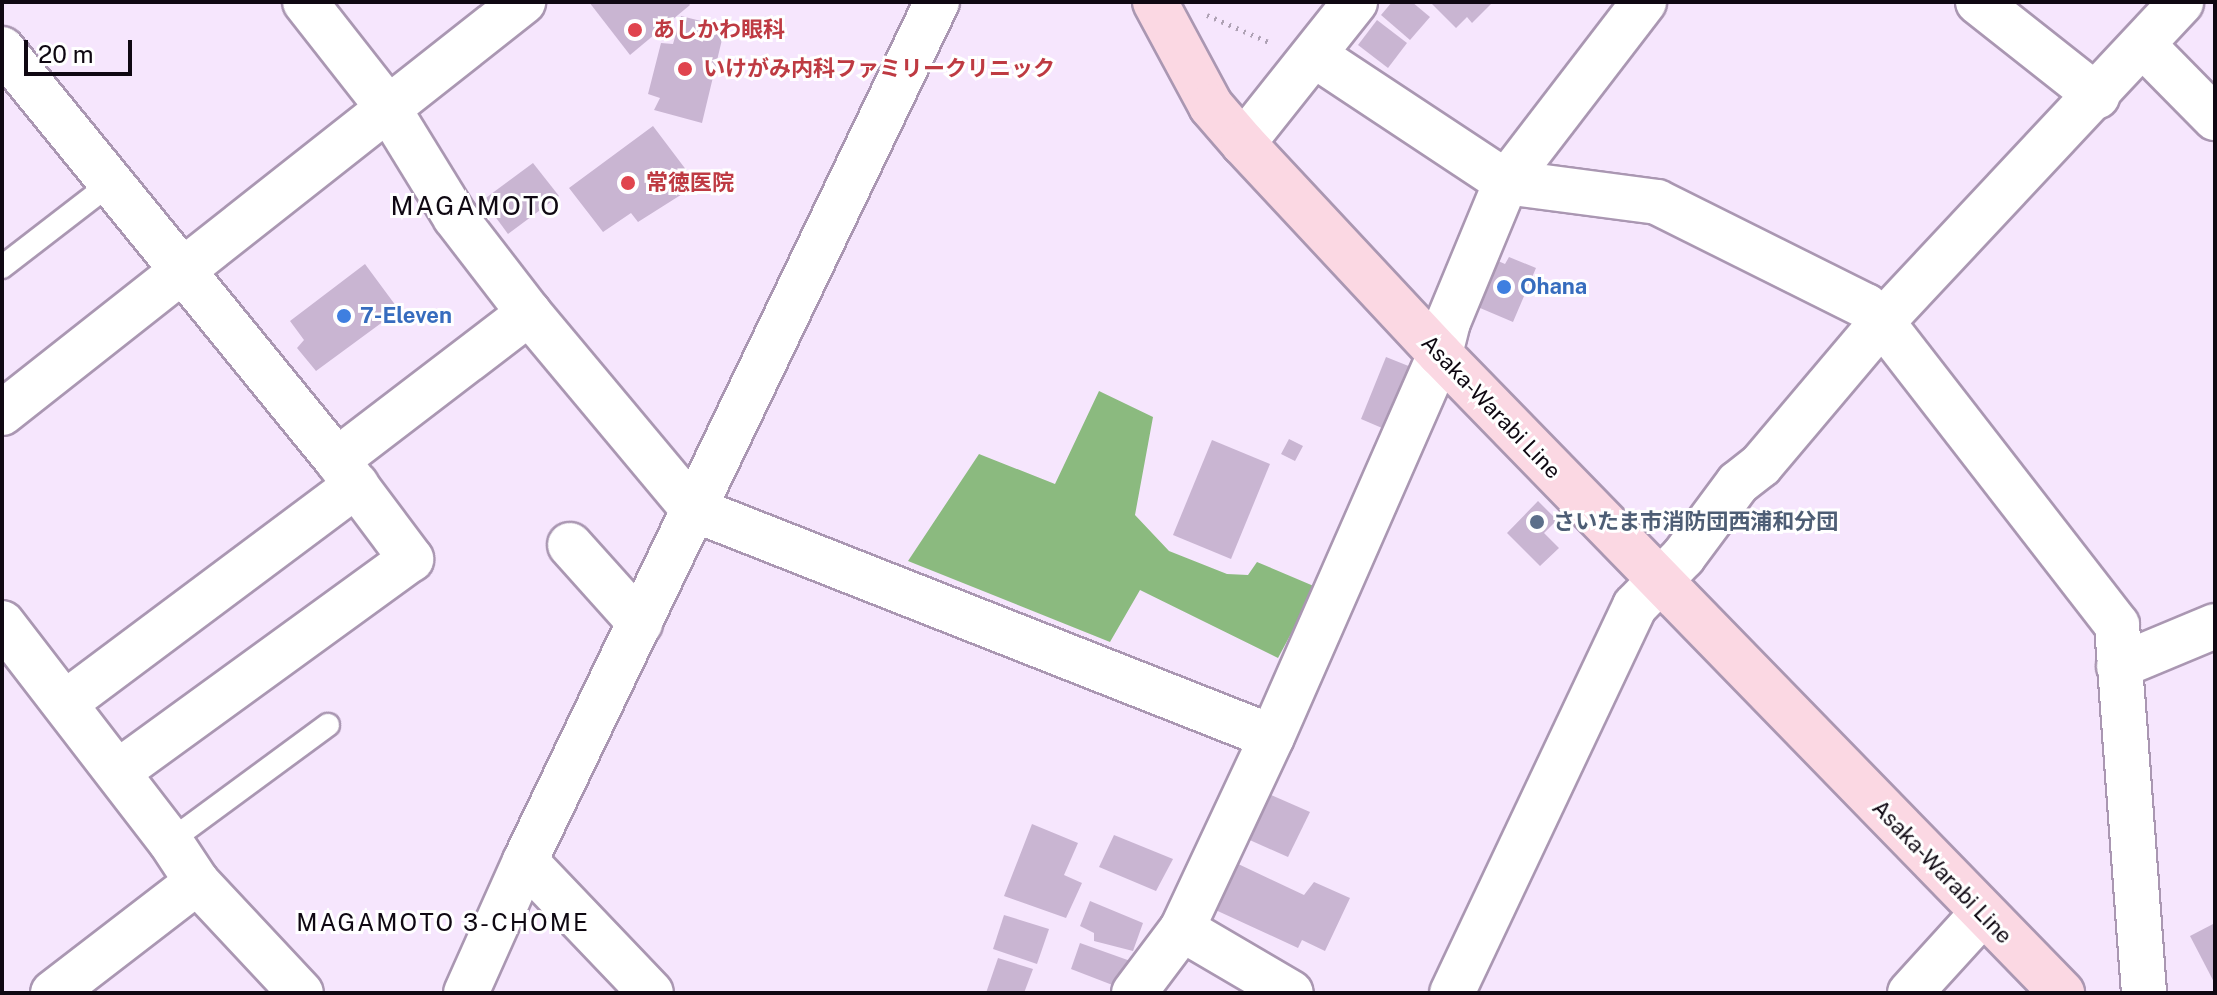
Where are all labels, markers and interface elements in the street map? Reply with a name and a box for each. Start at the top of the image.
place label: あしかわ眼科 [653,17,785,43]
marker: あしかわ眼科 [624,19,646,41]
scale bar [28,24,136,74]
text: 20 m [38,40,94,68]
place label: いけがみ内科ファミリークリニック [703,56,1055,82]
marker: いけがみ内科ファミリークリニック [674,58,696,80]
place label: 常徳医院 [646,170,734,196]
marker: 常徳医院 [617,172,639,194]
district label: MAGAMOTO [391,190,561,222]
place label: Ohana [1520,274,1587,300]
marker: Ohana [1495,278,1513,296]
place label: 7-Eleven [360,303,452,329]
marker: 7-Eleven [335,307,353,325]
street label: Asaka-Warabi Line [1416,330,1566,484]
place label: さいたま市消防団西浦和分団 [1553,509,1839,535]
marker: さいたま市消防団西浦和分団 [1528,513,1546,531]
street label: Asaka-Warabi Line [1867,795,2017,949]
district label: MAGAMOTO 3-CHOME [296,909,590,937]

